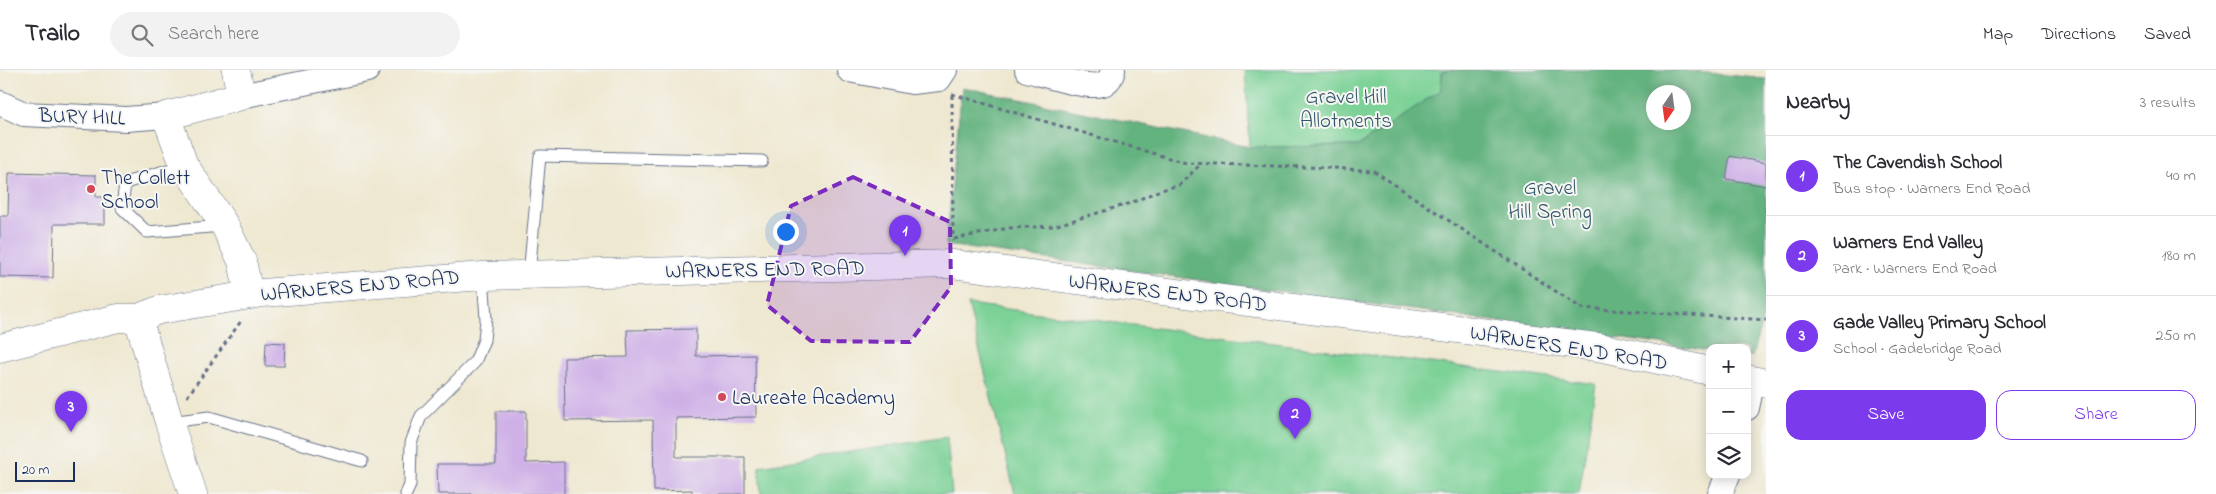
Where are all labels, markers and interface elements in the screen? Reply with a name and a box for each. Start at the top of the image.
search box [110,12,460,57]
text: Trailo [25,17,80,52]
icon: search [128,21,156,49]
text: Search here [168,21,259,48]
text: Map [1983,22,2013,48]
text: Directions [2041,22,2116,48]
text: Saved [2144,22,2191,48]
park label: Gravel Hill Allotments [1300,83,1392,137]
north arrow [1646,85,1691,130]
text: Nearby [1786,88,1850,118]
text: 3 results [2140,91,2196,115]
street label: BURY HILL [37,101,126,135]
text: The Cavendish School [1833,150,2002,177]
place label: The Collett School [101,164,190,218]
text: 1 [1799,164,1805,188]
text: 40 m [2166,164,2196,188]
park label: Gravel Hill Spring [1508,174,1592,230]
text: Bus stop · Warners End Road [1833,177,2031,201]
marker: The Collett School [85,183,97,195]
pin: 1 [889,215,921,256]
your location [773,219,799,245]
text: Warners End Valley [1833,230,1983,257]
text: 2 [1798,244,1806,268]
text: 180 m [2162,244,2196,268]
street label: WARNERS END ROAD [665,254,865,288]
text: Park · Warners End Road [1833,257,1997,281]
street label: WARNERS END ROAD [259,263,461,311]
street label: WARNERS END ROAD [1067,267,1269,321]
text: Gade Valley Primary School [1833,310,2046,337]
street label: WARNERS END ROAD [1468,319,1670,379]
text: 3 [1799,324,1805,348]
text: 250 m [2156,324,2196,348]
text: School · Gadebridge Road [1833,337,2002,361]
map controls [1706,344,1751,479]
button: + [1706,344,1751,389]
place label: Laureate Academy [732,384,895,416]
button: − [1706,389,1751,434]
button: Save [1786,390,1986,440]
button: Share [1996,390,2196,440]
pin: 3 [55,391,87,432]
marker: Laureate Academy [716,391,728,403]
pin: 2 [1279,398,1311,439]
button: layers [1706,434,1751,479]
scale bar [15,459,75,482]
text: 20 m [22,460,49,481]

